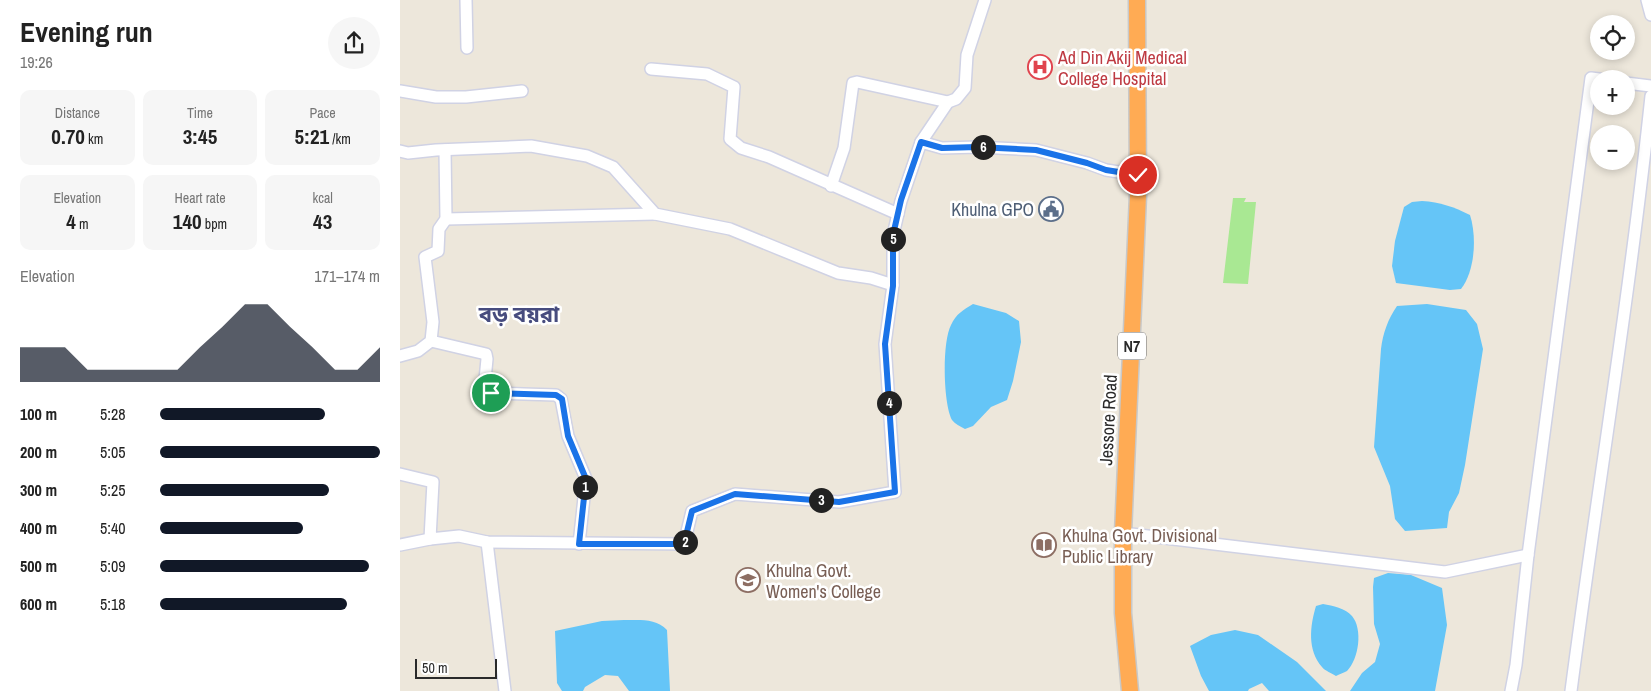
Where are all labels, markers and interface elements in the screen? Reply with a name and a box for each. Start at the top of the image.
text: Evening run [20,13,153,51]
map controls [1590,15,1635,170]
button: locate [1590,15,1635,60]
button: share [328,17,380,69]
place label: Ad Din Akij Medical College Hospital [1057,45,1187,91]
text: 19:26 [20,51,53,73]
hospital icon: Ad Din Akij Medical College Hospital [1027,54,1053,80]
button: + [1590,70,1635,115]
text: Distance [55,104,100,122]
text: Time [187,104,213,122]
text: Pace [310,104,336,122]
text: 0.70 [51,122,85,151]
text: 3:45 [183,122,217,151]
text: 5:21 [295,122,329,151]
button: − [1590,125,1635,170]
text: km [85,130,103,148]
text: /km [329,130,351,148]
pin: 6 [970,134,996,160]
text: 6 [980,138,987,156]
pin [1117,154,1159,196]
icon: check [1124,161,1152,189]
text: Elevation [53,189,101,207]
text: Heart rate [174,189,226,207]
text: kcal [312,189,333,207]
public building icon: Khulna GPO [1038,196,1064,222]
place label: Khulna GPO [951,197,1034,222]
text: 4 [66,207,76,236]
text: 140 [173,207,202,236]
text: 43 [313,207,332,236]
text: m [76,215,89,233]
text: bpm [202,215,227,233]
pin: 5 [880,226,906,252]
text: 5 [890,230,897,248]
text: Elevation [20,265,75,287]
text: 171–174 m [314,265,380,287]
district label: বড় বয়রা [478,299,560,329]
road number: N7 [1118,332,1146,360]
pin [470,372,512,414]
street label: Jessore Road [1093,374,1123,466]
icon: arrive [477,379,505,407]
pin: 4 [876,390,902,416]
text: 4 [886,394,893,412]
text: 100 m [20,403,57,425]
text: 5:28 [100,403,126,425]
text: 200 m [20,441,57,463]
text: 5:05 [100,441,126,463]
pin: 1 [572,474,598,500]
text: 1 [582,478,589,496]
text: 300 m [20,479,57,501]
text: 5:25 [100,479,126,501]
pin: 3 [808,488,834,512]
text: 3 [818,491,825,509]
text: 400 m [20,517,57,539]
text: 5:40 [100,517,126,539]
place label: Khulna Govt. Divisional Public Library [1062,523,1217,569]
pin: 2 [672,530,698,554]
library icon: Khulna Govt. Divisional Public Library [1031,532,1057,558]
text: 2 [682,533,689,551]
text: 500 m [20,555,57,577]
text: 5:09 [100,555,126,577]
place label: Khulna Govt. Women's College [766,558,881,604]
school or university icon: Khulna Govt. Women's College [735,567,761,593]
text: 600 m [20,593,57,615]
text: 5:18 [100,593,126,615]
scale bar [415,656,498,679]
text: 50 m [422,659,448,677]

